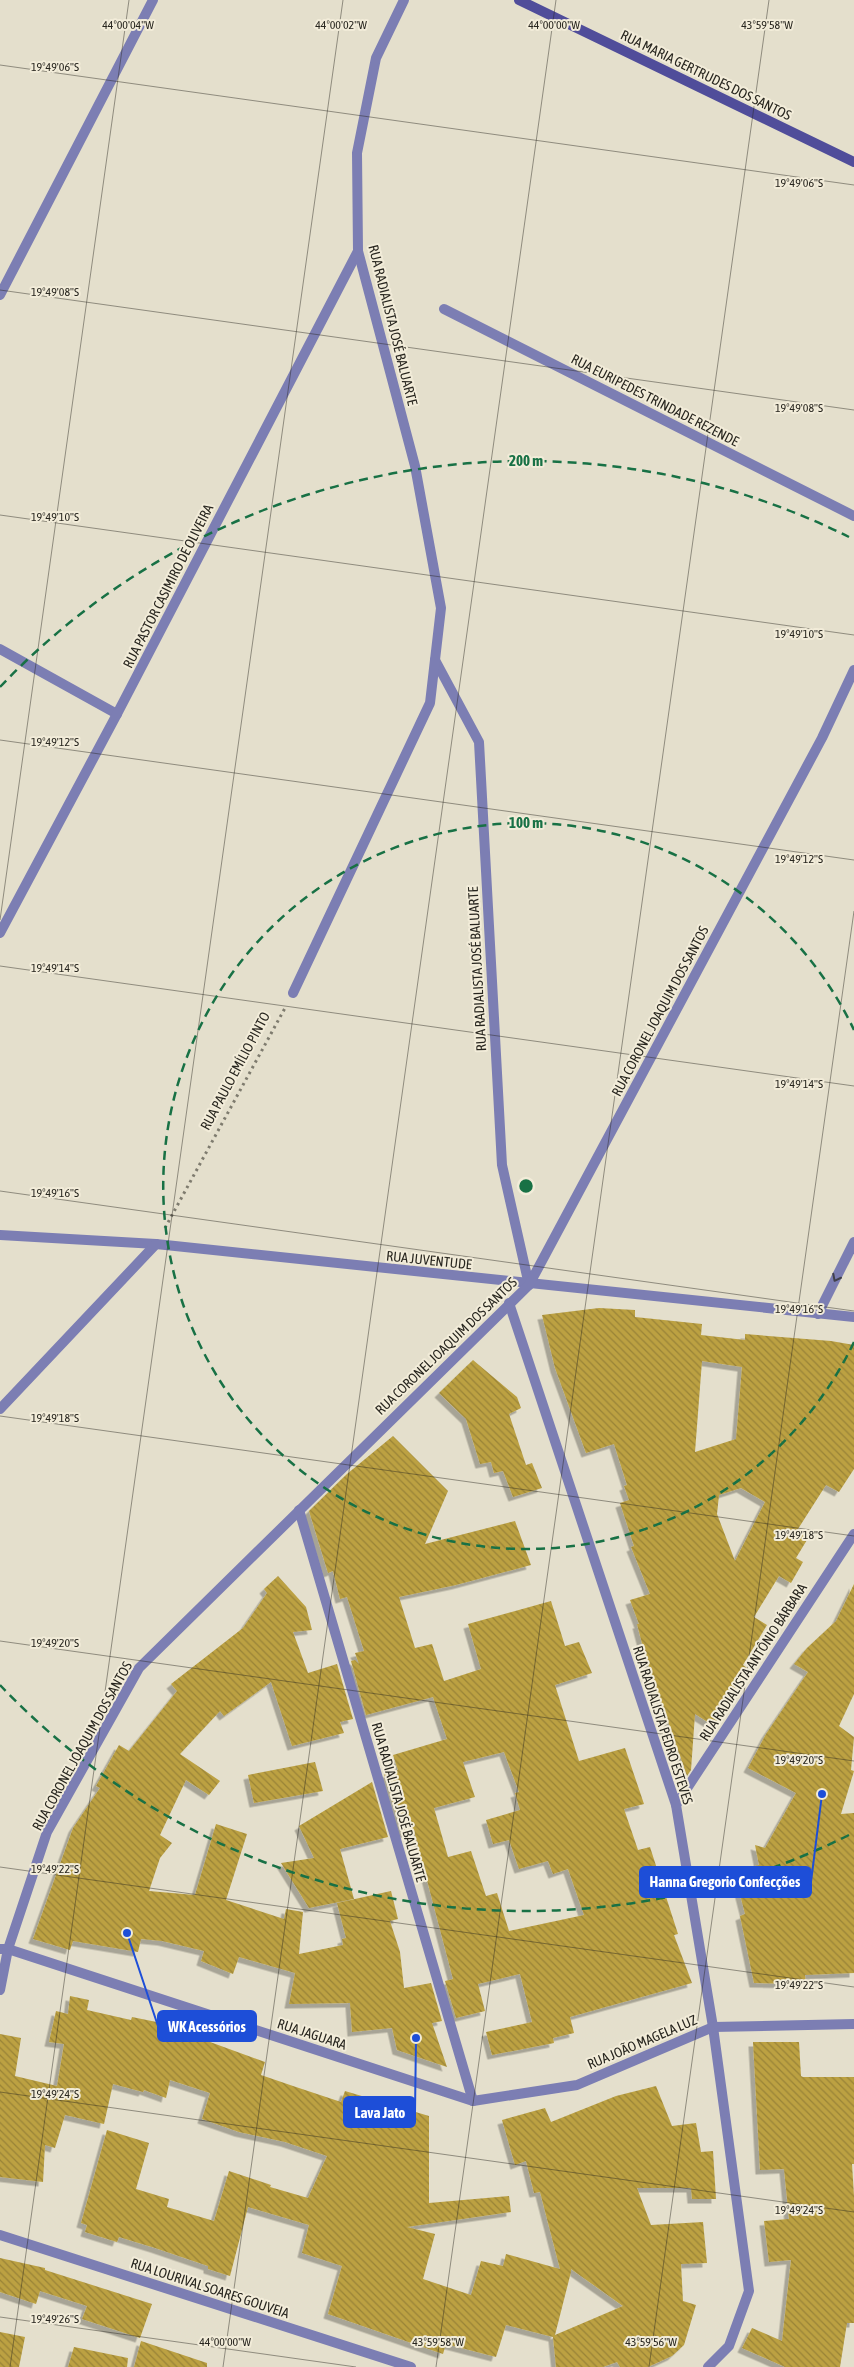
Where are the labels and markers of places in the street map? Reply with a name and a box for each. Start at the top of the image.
centre of rings [517,1177,535,1195]
callout: Hanna Gregorio Confecções [640,1867,811,1897]
callout: WK Acessórios [158,2011,256,2041]
callout: Lava Jato [344,2097,415,2127]

